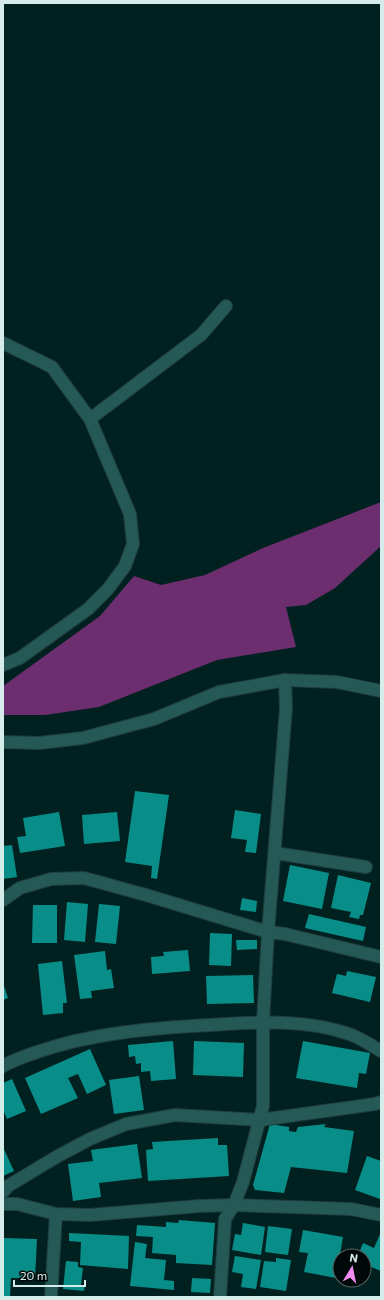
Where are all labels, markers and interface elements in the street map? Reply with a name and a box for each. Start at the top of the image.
north arrow [332,1248,372,1288]
text: N [349,1251,359,1265]
scale bar [14,1262,85,1288]
text: 20 m [20,1268,47,1282]

